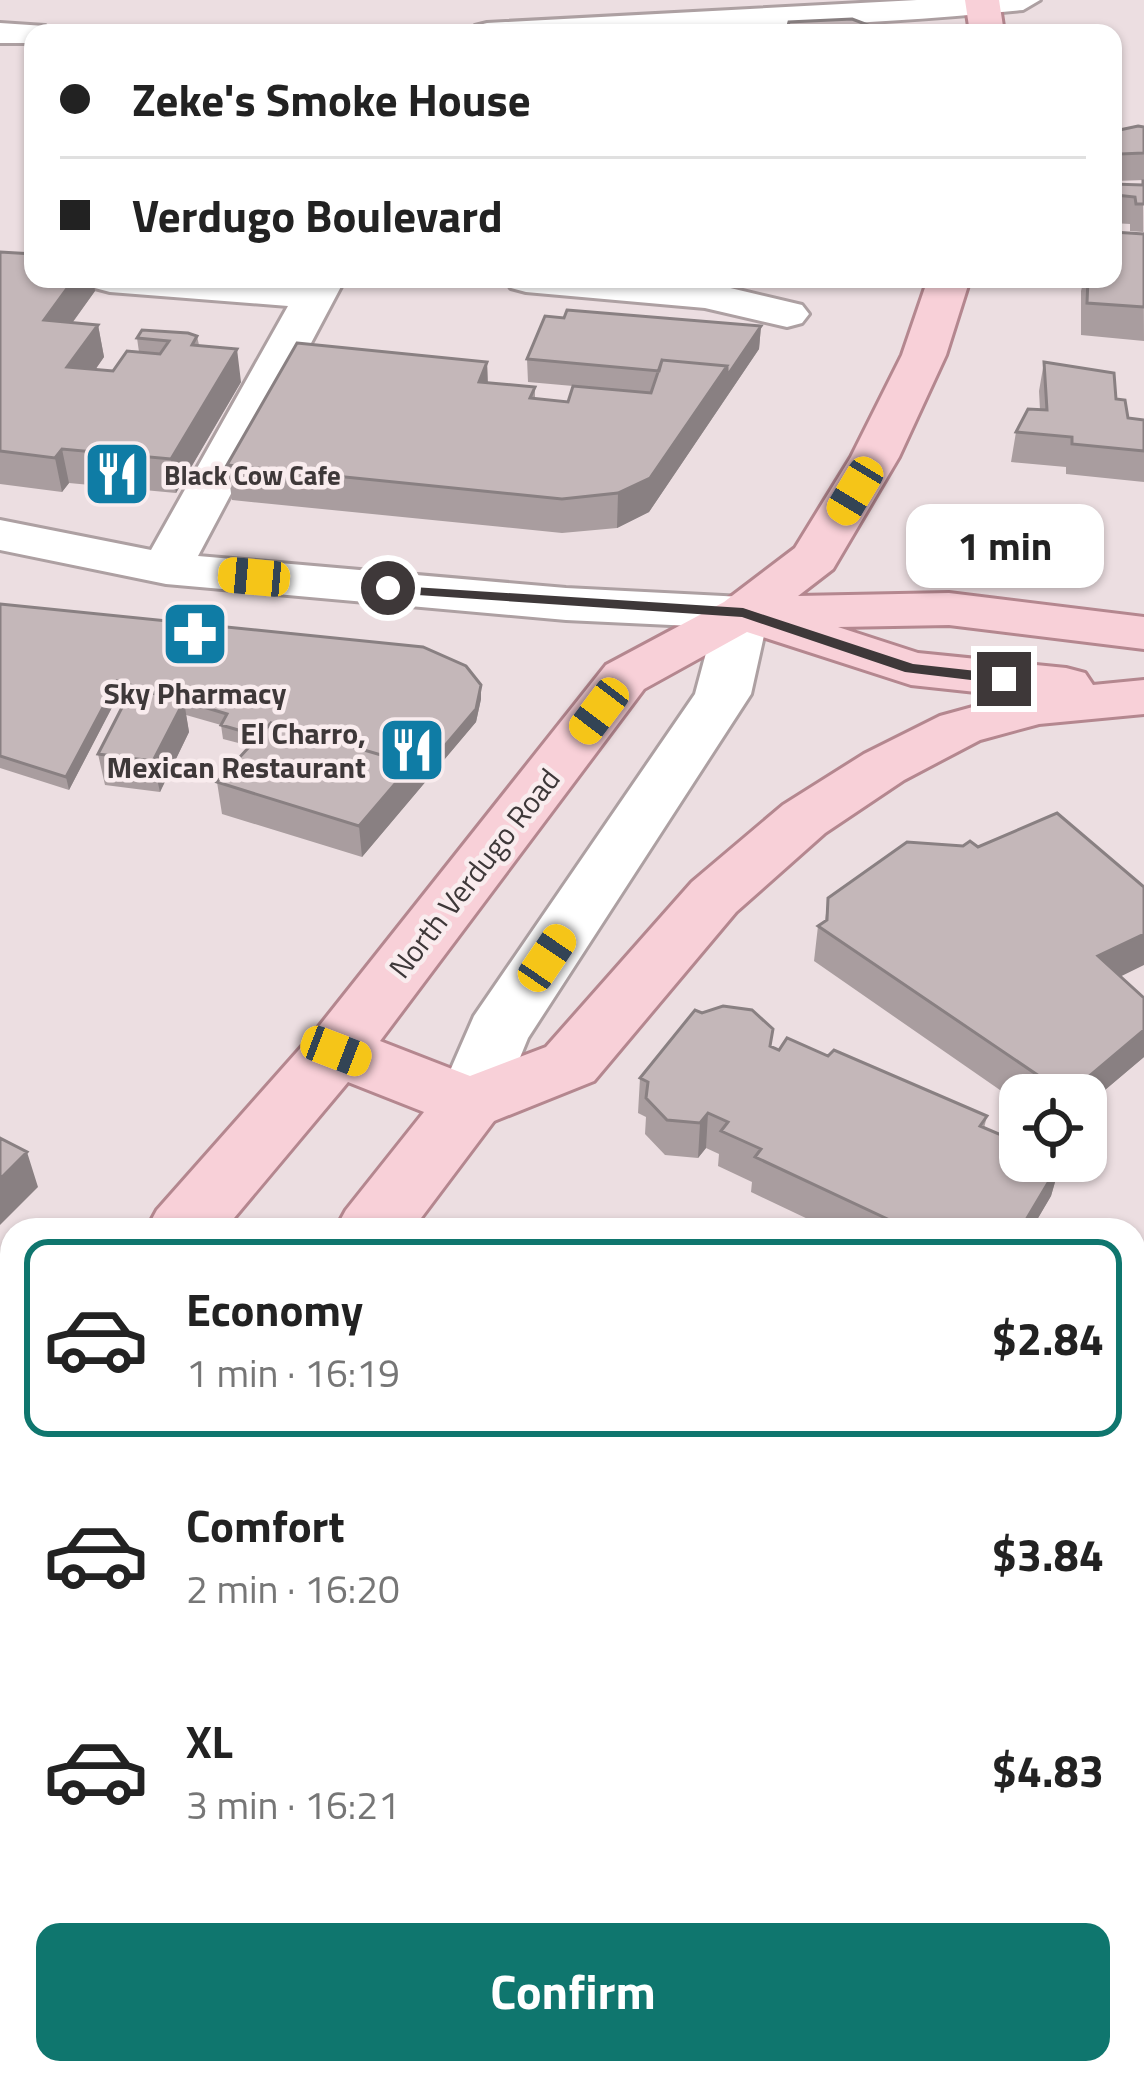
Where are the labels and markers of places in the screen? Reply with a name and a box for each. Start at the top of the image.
restaurant icon: Black Cow Cafe [82,439,152,509]
place label: Black Cow Cafe [164,454,341,495]
pharmacy icon: Sky Pharmacy [160,599,230,669]
place label: Sky Pharmacy [104,670,287,716]
place label: El Charro, Mexican Restaurant [107,710,366,790]
restaurant icon: El Charro, Mexican Restaurant [377,715,447,785]

